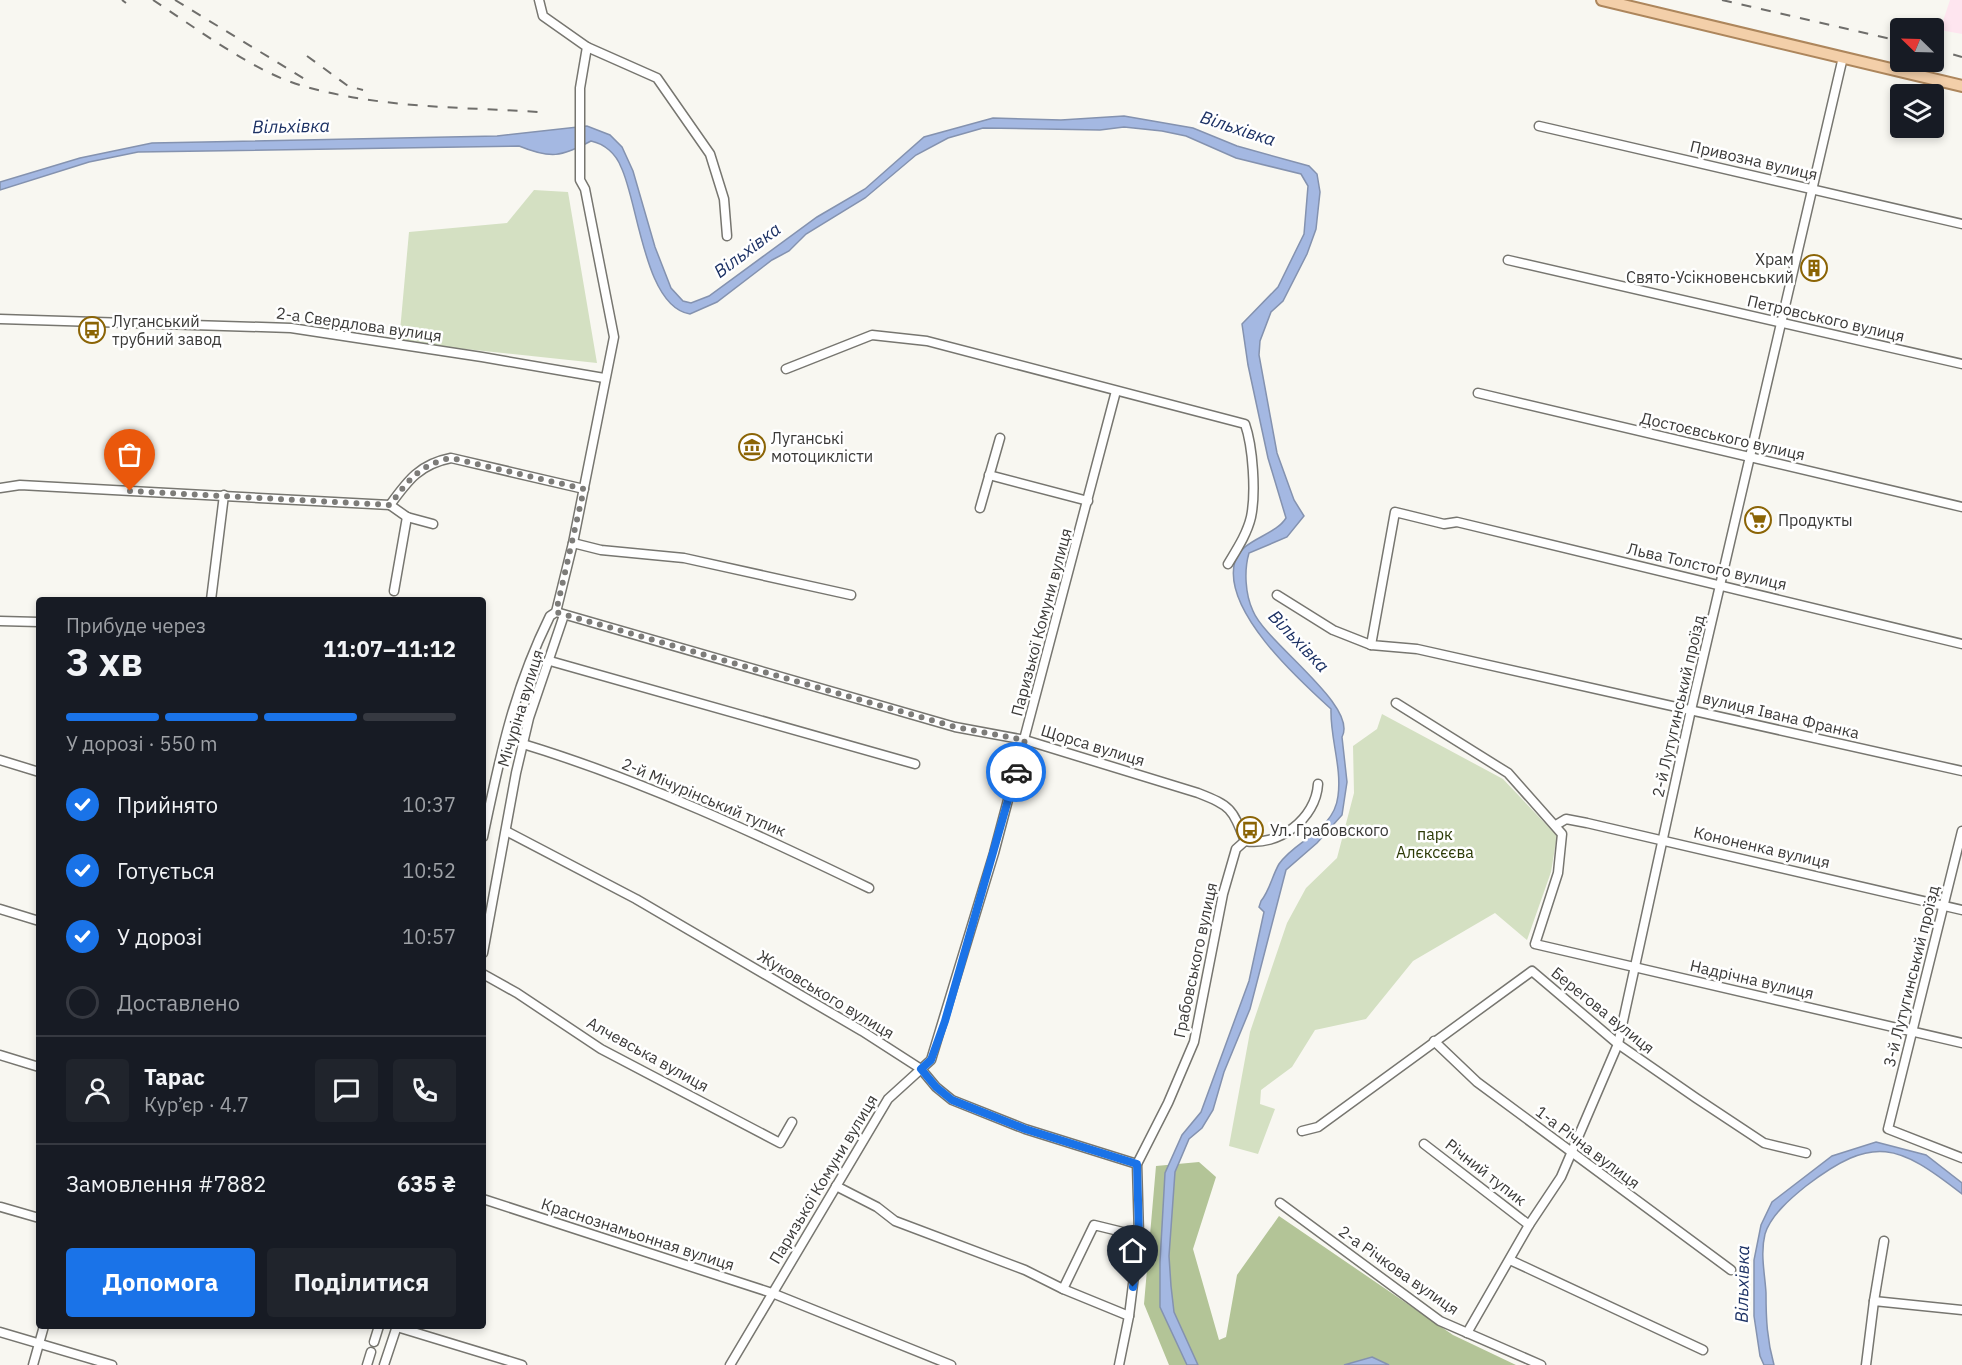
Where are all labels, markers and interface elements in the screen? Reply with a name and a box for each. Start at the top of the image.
north arrow [1890,18,1944,72]
map controls [1890,18,1944,138]
button: layers [1890,84,1944,138]
water label: Вільхівка [1197,105,1279,151]
water label: Вільхівка [252,114,330,138]
street label: Привозна вулиця [1688,136,1820,184]
water label: Вільхівка [709,217,785,283]
place label: Храм Свято-Усікновенський [1626,249,1794,287]
building icon: Храм Свято-Усікновенський [1799,253,1829,283]
street label: Петровського вулиця [1745,290,1907,346]
street label: 2-а Свердлова вулиця [275,302,443,346]
place label: Луганський трубний завод [112,311,222,349]
bus stop icon: Луганський трубний завод [77,315,107,345]
street label: Достоєвського вулиця [1639,407,1807,465]
place label: Луганські мотоциклісти [771,428,873,466]
pin [104,429,155,491]
museum icon: Луганські мотоциклісти [737,432,767,462]
icon: bag [113,438,146,471]
supermarket icon: Продукты [1743,505,1773,535]
place label: Продукты [1778,510,1853,530]
street label: Паризької Комуни вулиця [1006,526,1076,718]
street label: Льва Толстого вулиця [1625,538,1789,594]
water label: Вільхівка [1264,605,1334,677]
text: Прибуде через [66,612,206,639]
street label: 2-й Лутугинський проїзд [1647,613,1709,799]
text: 11:07–11:12 [323,634,456,663]
text: 3 хв [66,636,143,687]
street label: Мічуріна вулиця [493,647,547,769]
street label: вулиця Івана Франка [1701,687,1862,743]
street label: Щорса вулиця [1039,720,1147,770]
text: У дорозі · 550 m [66,730,218,757]
courier [986,742,1046,802]
street label: 2-й Мічурінський тупик [619,753,789,841]
icon: car [1000,756,1033,789]
icon: check [66,788,99,821]
text: Прийнято [117,790,218,819]
text: 10:37 [402,791,456,818]
bus stop icon: Ул. Грабовского [1235,815,1265,845]
place label: Ул. Грабовского [1270,820,1389,840]
street label: Кононенка вулиця [1692,822,1832,872]
park label: парк Алєксєєва [1396,824,1474,862]
icon: check [66,854,99,887]
text: Готується [117,856,215,885]
text: 10:52 [402,857,456,884]
street label: Грабовського вулиця [1169,881,1221,1039]
street label: 3-й Лутугинський проїзд [1879,883,1943,1069]
icon: check [66,920,99,953]
text: У дорозі [117,922,202,951]
text: 10:57 [402,923,456,950]
street label: Жуковського вулиця [754,945,898,1043]
street label: Надрічна вулиця [1688,955,1816,1003]
street label: Берегова вулиця [1547,962,1659,1058]
text: Доставлено [117,988,240,1017]
street label: Алчевська вулиця [584,1012,712,1096]
button: person [66,1059,129,1122]
button: chat [315,1059,378,1122]
button: phone [393,1059,456,1122]
text: Тарас [144,1062,205,1091]
text: Кур’єр · 4.7 [144,1091,249,1118]
street label: Паризької Комуни вулиця [764,1091,882,1267]
street label: 1-а Річна вулиця [1532,1101,1644,1193]
street label: Річний тупик [1441,1134,1531,1210]
text: Замовлення #7882 [66,1169,266,1198]
text: 635 ₴ [397,1169,456,1198]
street label: Краснознамьонная вулиця [539,1193,737,1275]
street label: 2-а Річкова вулиця [1335,1221,1463,1319]
pin [1107,1225,1158,1287]
icon: home [1116,1234,1149,1267]
water label: Вільхівка [1730,1245,1754,1323]
button: Допомога [66,1248,255,1317]
button: Поділитися [267,1248,456,1317]

